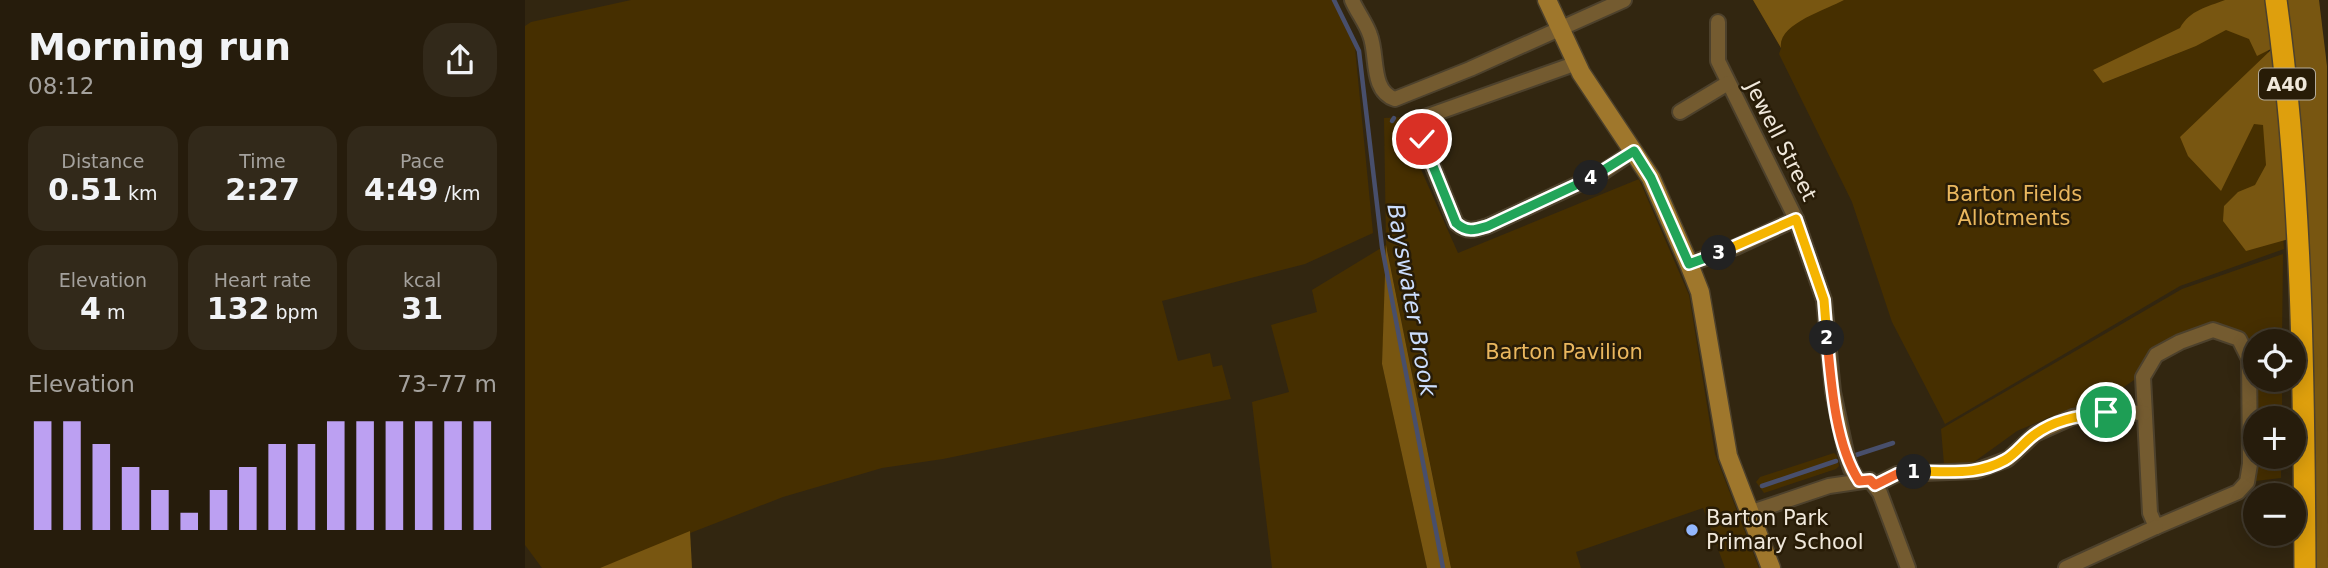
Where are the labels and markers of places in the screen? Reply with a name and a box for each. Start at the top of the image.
pin [1392,109,1452,169]
pin: 4 [1573,160,1609,196]
pin: 3 [1701,236,1737,270]
pin: 2 [1809,320,1845,356]
pin [2076,382,2136,442]
pin: 1 [1897,454,1931,490]
place label: Barton Park Primary School [1706,506,1864,554]
marker: Barton Park Primary School [1684,522,1700,538]

